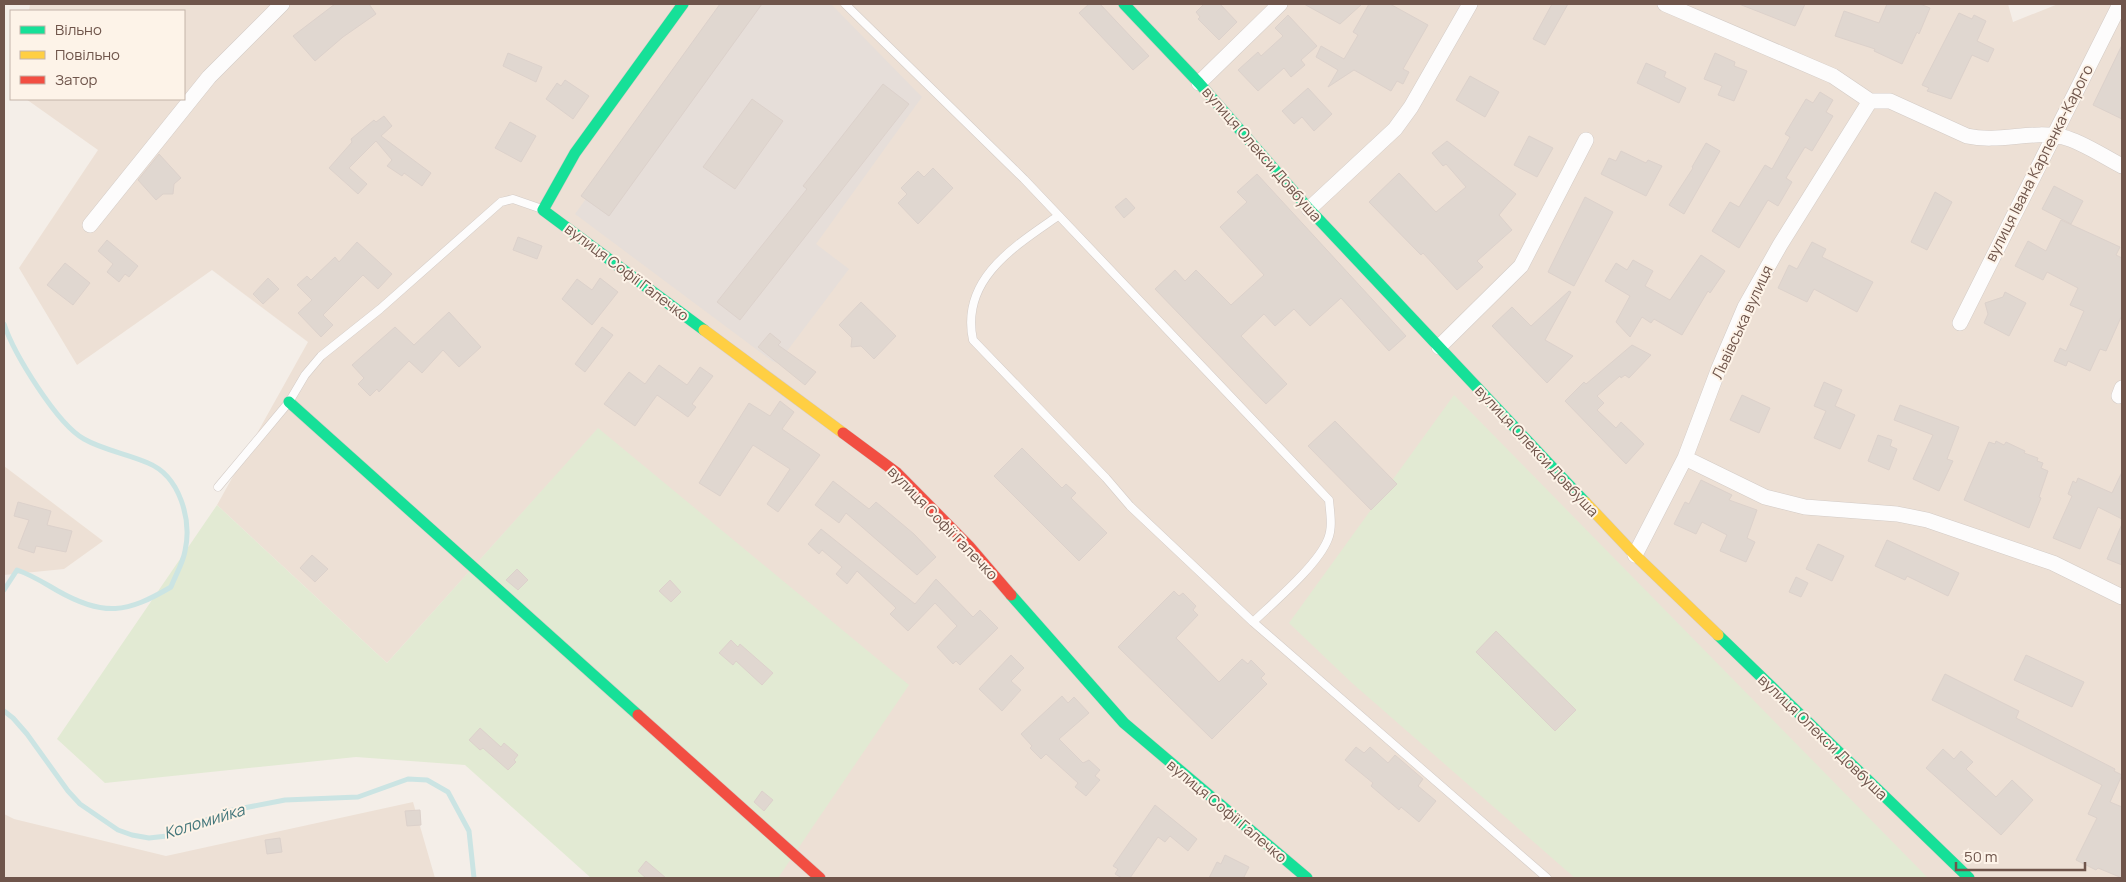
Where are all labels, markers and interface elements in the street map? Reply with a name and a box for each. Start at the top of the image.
legend [10,10,185,100]
text: Вільно [55,19,102,40]
text: Повільно [55,44,120,65]
street label: вулиця Івана Карпенка-Карого [1980,61,2098,265]
text: Затор [55,69,98,90]
street label: вулиця Олекси Довбуша [1197,82,1327,226]
street label: вулиця Софії Галечко [560,218,694,326]
street label: Львівська вулиця [1706,262,1778,382]
street label: вулиця Олекси Довбуша [1470,381,1604,521]
street label: вулиця Софії Галечко [883,461,1003,585]
street label: вулиця Олекси Довбуша [1754,669,1892,805]
street label: вулиця Софії Галечко [1163,755,1292,868]
water label: Коломийка [161,798,248,844]
scale bar [1956,840,2085,872]
text: 50 m [1964,846,1998,867]

